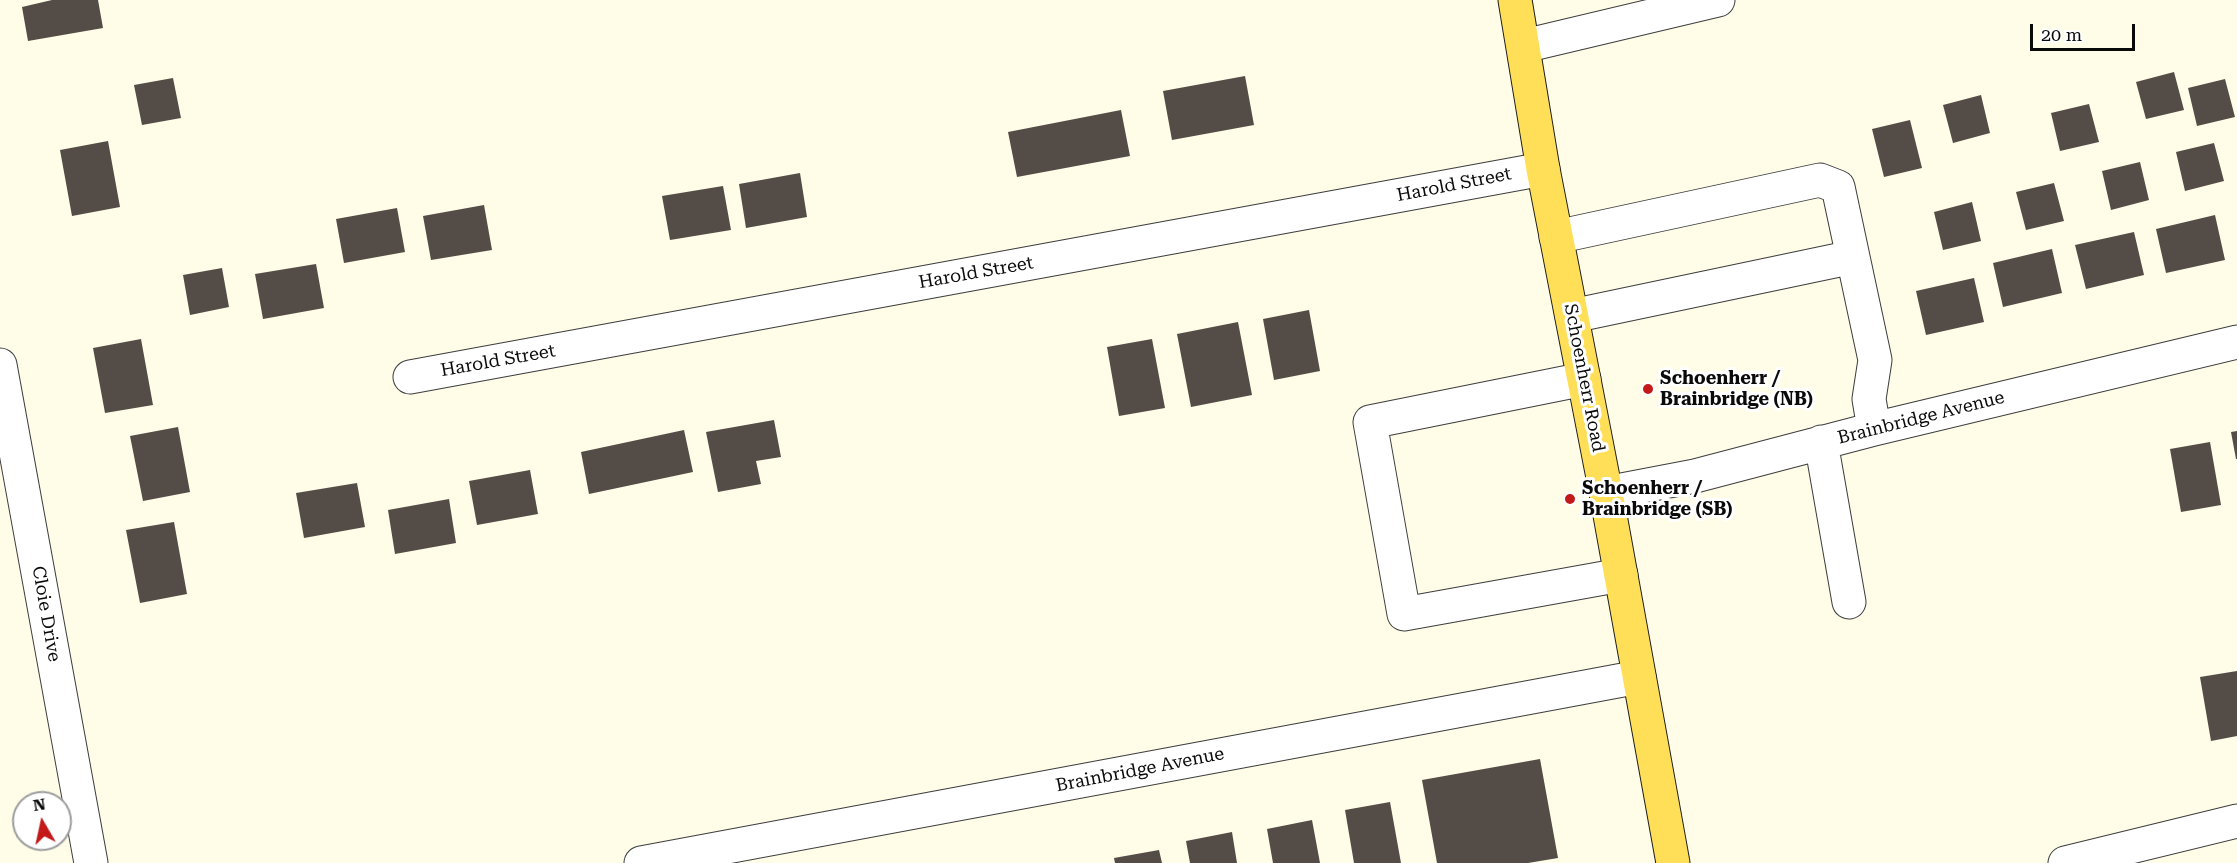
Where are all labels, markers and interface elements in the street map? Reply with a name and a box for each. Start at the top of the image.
scale bar [2033,12,2138,50]
text: 20 m [2041,24,2082,45]
street label: Harold Street [1395,163,1513,207]
street label: Harold Street [917,252,1035,294]
street label: Schoenherr Road [1559,302,1609,454]
street label: Harold Street [439,340,557,382]
place label: Schoenherr / Brainbridge (NB) [1660,368,1813,410]
marker: Schoenherr / Brainbridge (NB) [1641,382,1655,396]
street label: Brainbridge Avenue [1835,387,2007,449]
place label: Schoenherr / Brainbridge (SB) [1582,478,1732,520]
marker: Schoenherr / Brainbridge (SB) [1563,492,1577,506]
street label: Cloie Drive [27,565,65,663]
street label: Brainbridge Avenue [1054,743,1226,797]
north arrow [12,791,72,851]
text: N [32,794,47,815]

